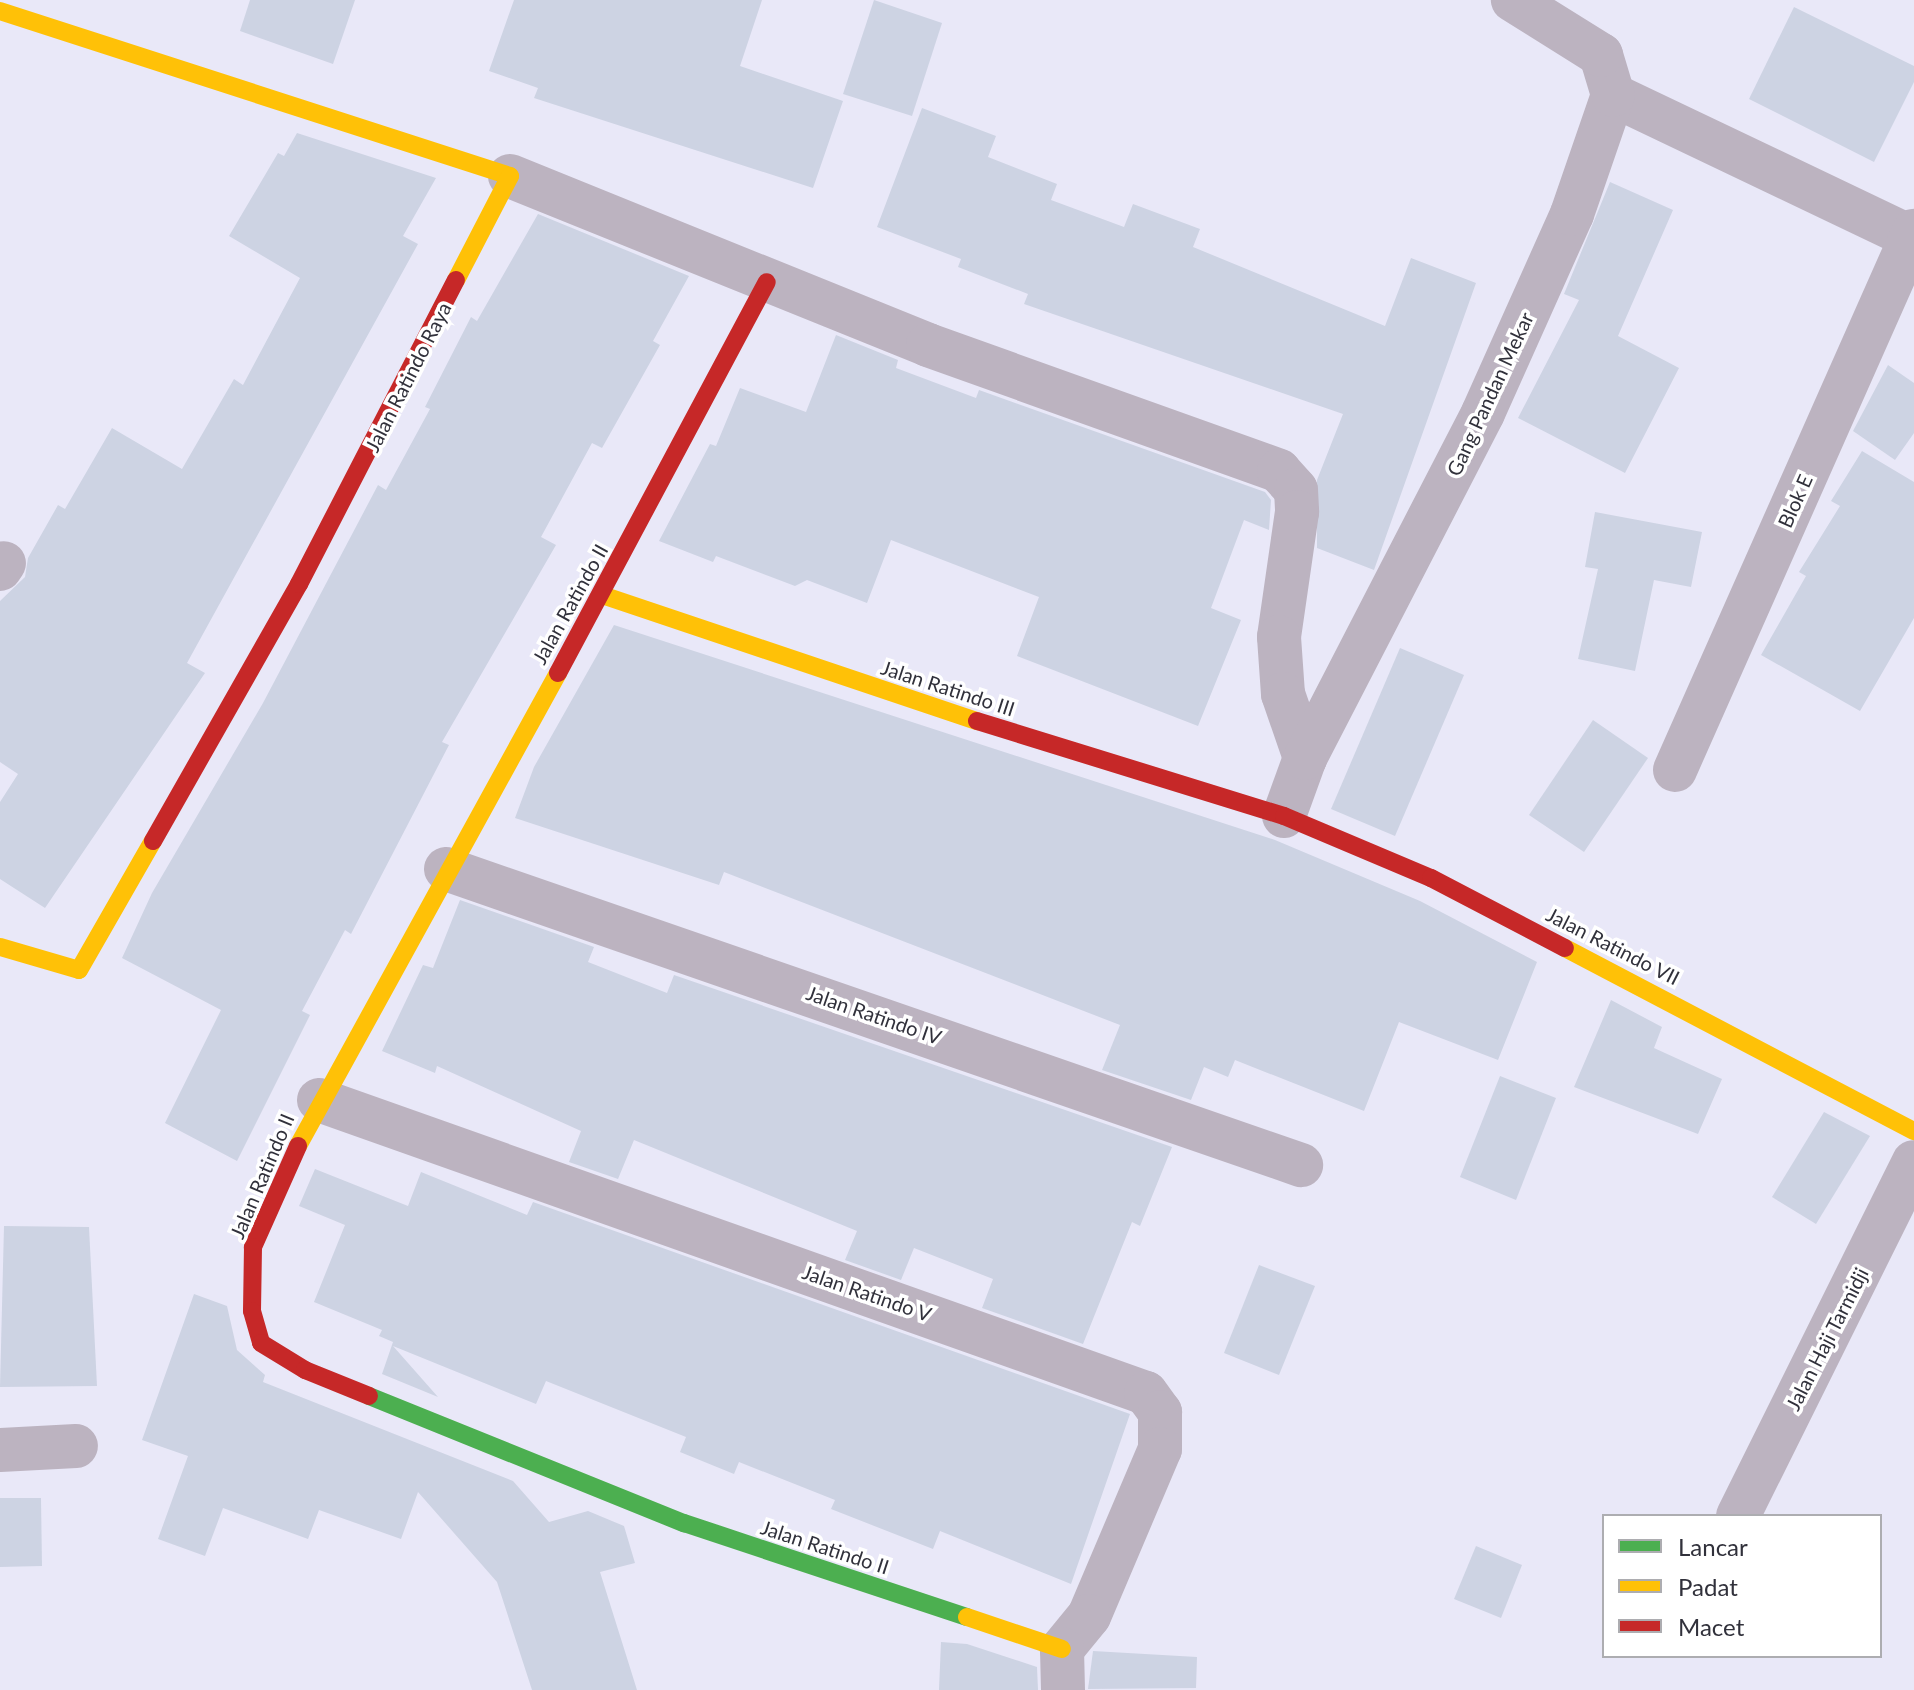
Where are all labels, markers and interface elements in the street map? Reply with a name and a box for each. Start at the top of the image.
street label: Jalan Ratindo Raya [360,298,456,456]
street label: Gang Pandan Mekar [1442,308,1538,480]
street label: Blok E [1773,471,1817,531]
street label: Jalan Ratindo II [527,540,613,668]
street label: Jalan Ratindo III [878,655,1018,721]
street label: Jalan Ratindo VII [1542,902,1684,990]
street label: Jalan Ratindo IV [803,981,945,1049]
street label: Jalan Ratindo II [225,1110,299,1242]
street label: Jalan Ratindo V [799,1260,935,1326]
street label: Jalan Haji Tarmidji [1781,1263,1873,1415]
legend [1602,1514,1882,1658]
street label: Jalan Ratindo II [758,1515,892,1579]
text: Lancar [1678,1532,1748,1561]
text: Padat [1678,1572,1738,1601]
text: Macet [1678,1612,1744,1641]

